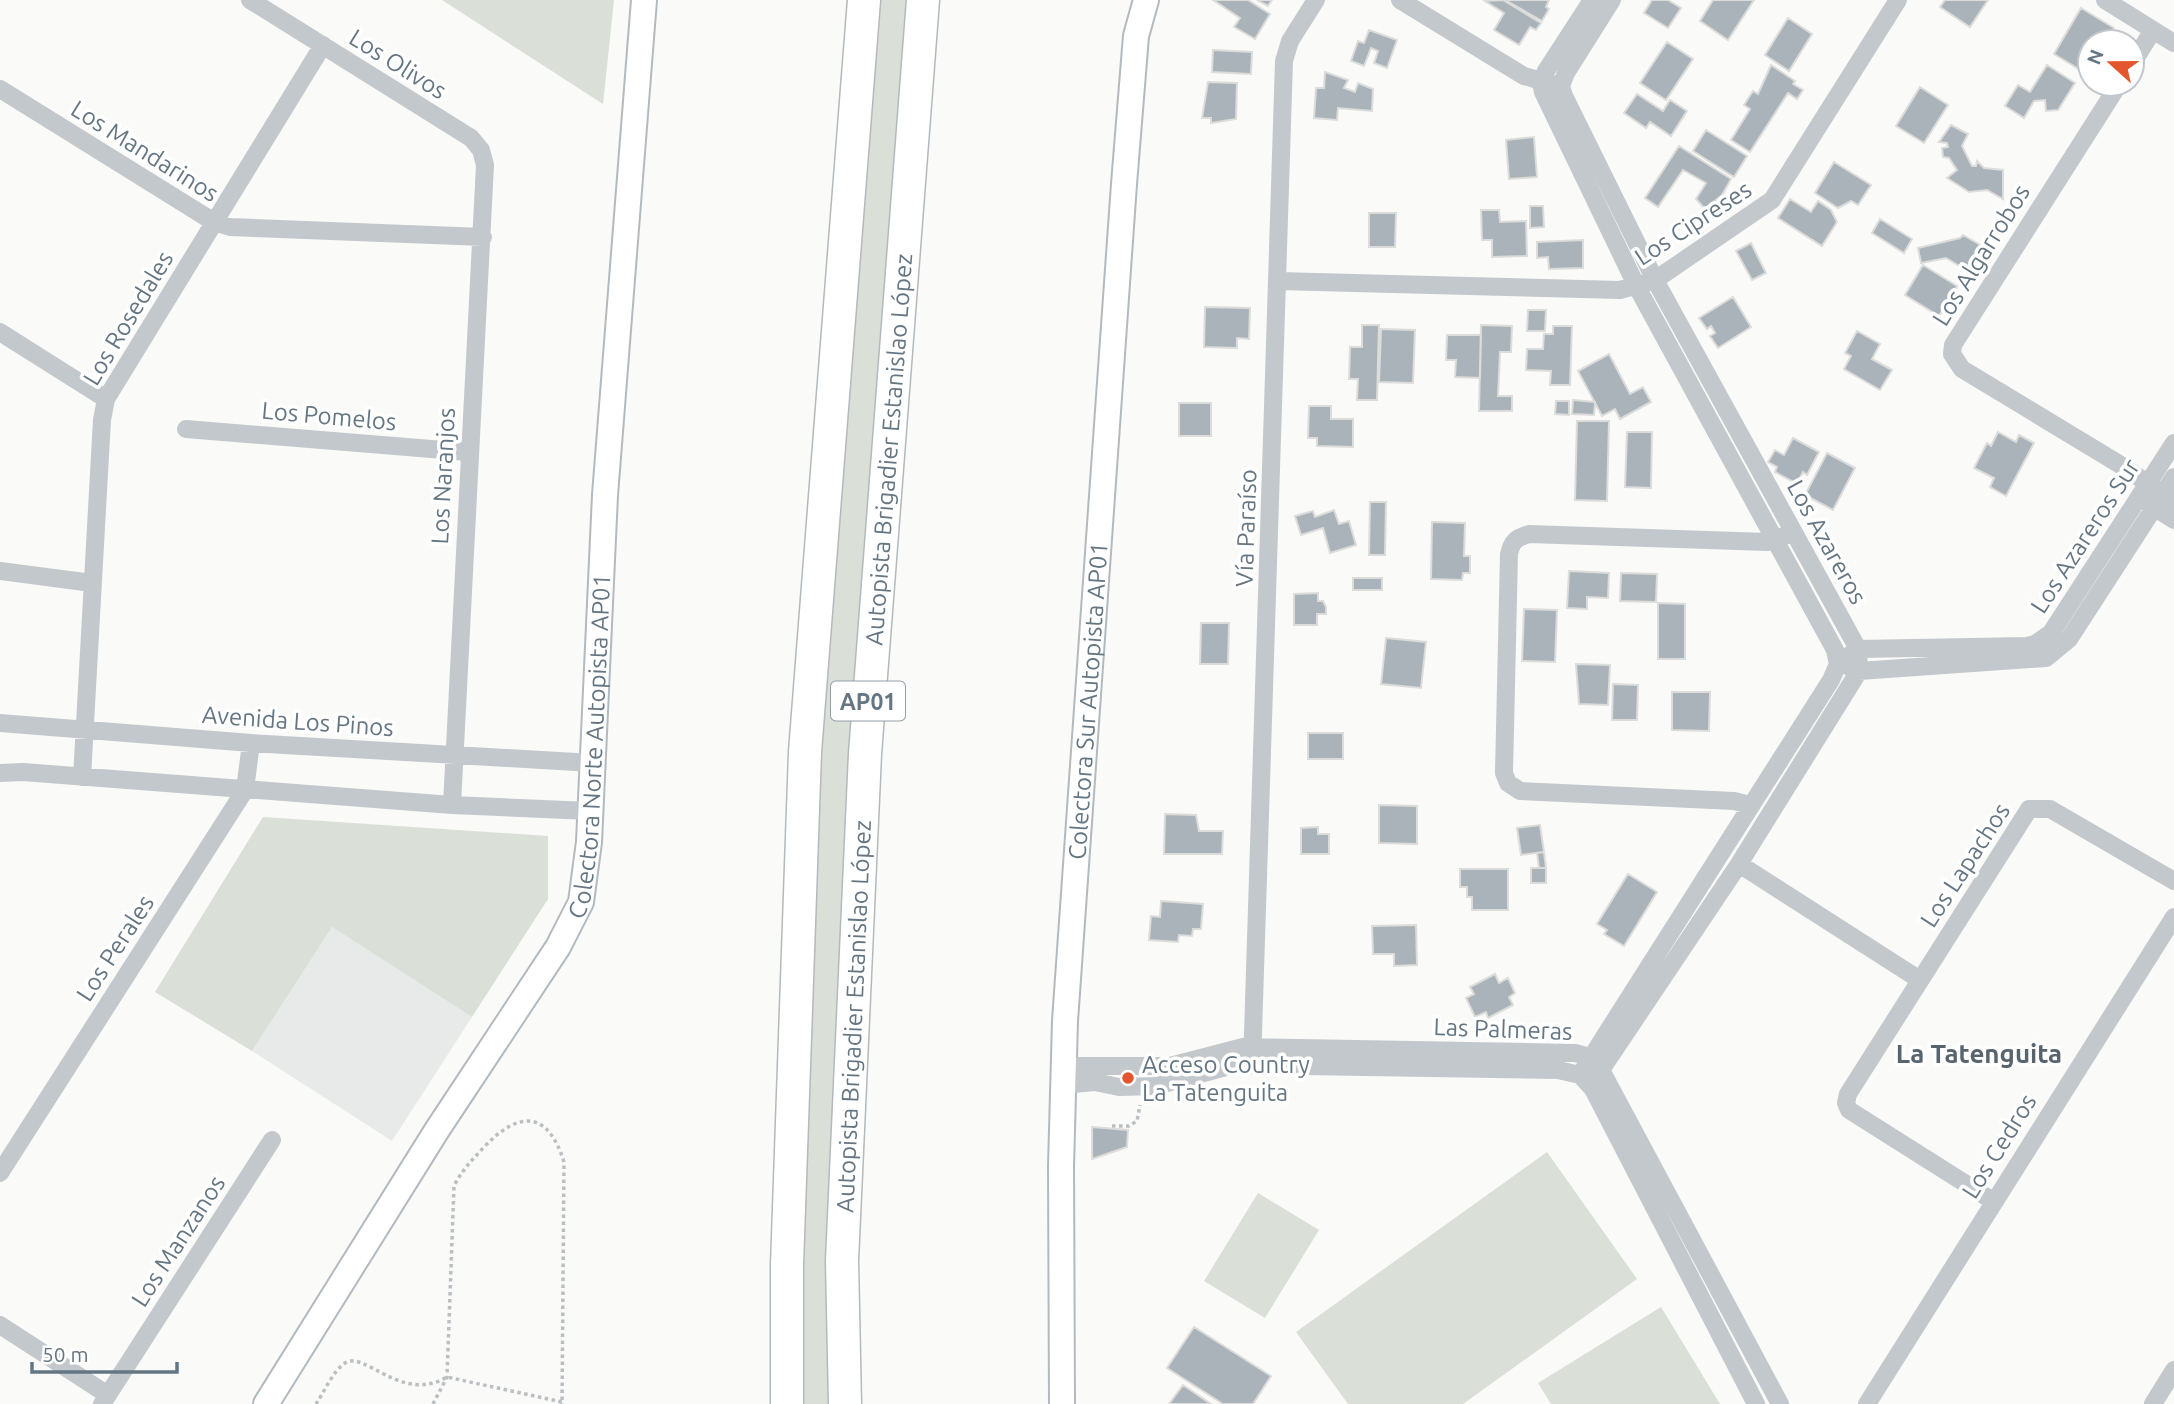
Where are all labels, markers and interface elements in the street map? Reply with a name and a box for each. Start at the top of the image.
street label: Los Olivos [345,24,451,104]
north arrow [2076,28,2146,98]
text: N [2082,46,2108,67]
street label: Los Mandarinos [66,95,224,207]
street label: Los Cipreses [1630,175,1756,271]
street label: Los Algarrobos [1927,180,2035,330]
street label: Los Rosedales [78,246,178,390]
street label: Autopista Brigadier Estanislao López [860,253,917,646]
street label: Los Pomelos [261,397,397,435]
street label: Los Naranjos [426,407,460,545]
street label: Los Azareros Sur [2025,454,2145,618]
street label: Vía Paraíso [1230,469,1262,587]
street label: Los Azareros [1782,475,1872,609]
street label: Colectora Sur Autopista AP01 [1063,541,1112,860]
street label: Colectora Norte Autopista AP01 [561,573,615,923]
road number: AP01 [831,681,905,720]
street label: Avenida Los Pinos [201,701,395,741]
street label: Los Lapachos [1915,798,2015,932]
street label: Autopista Brigadier Estanislao López [831,819,875,1213]
street label: Los Perales [71,890,159,1006]
street label: Las Palmeras [1433,1013,1573,1045]
district label: La Tatenguita [1896,1039,2062,1068]
place label: Acceso Country La Tatenguita [1142,1051,1310,1106]
marker: Acceso Country La Tatenguita [1120,1070,1136,1086]
street label: Los Cedros [1956,1089,2042,1203]
street label: Los Manzanos [126,1171,230,1311]
scale bar [32,1330,177,1374]
text: 50 m [42,1342,89,1366]

